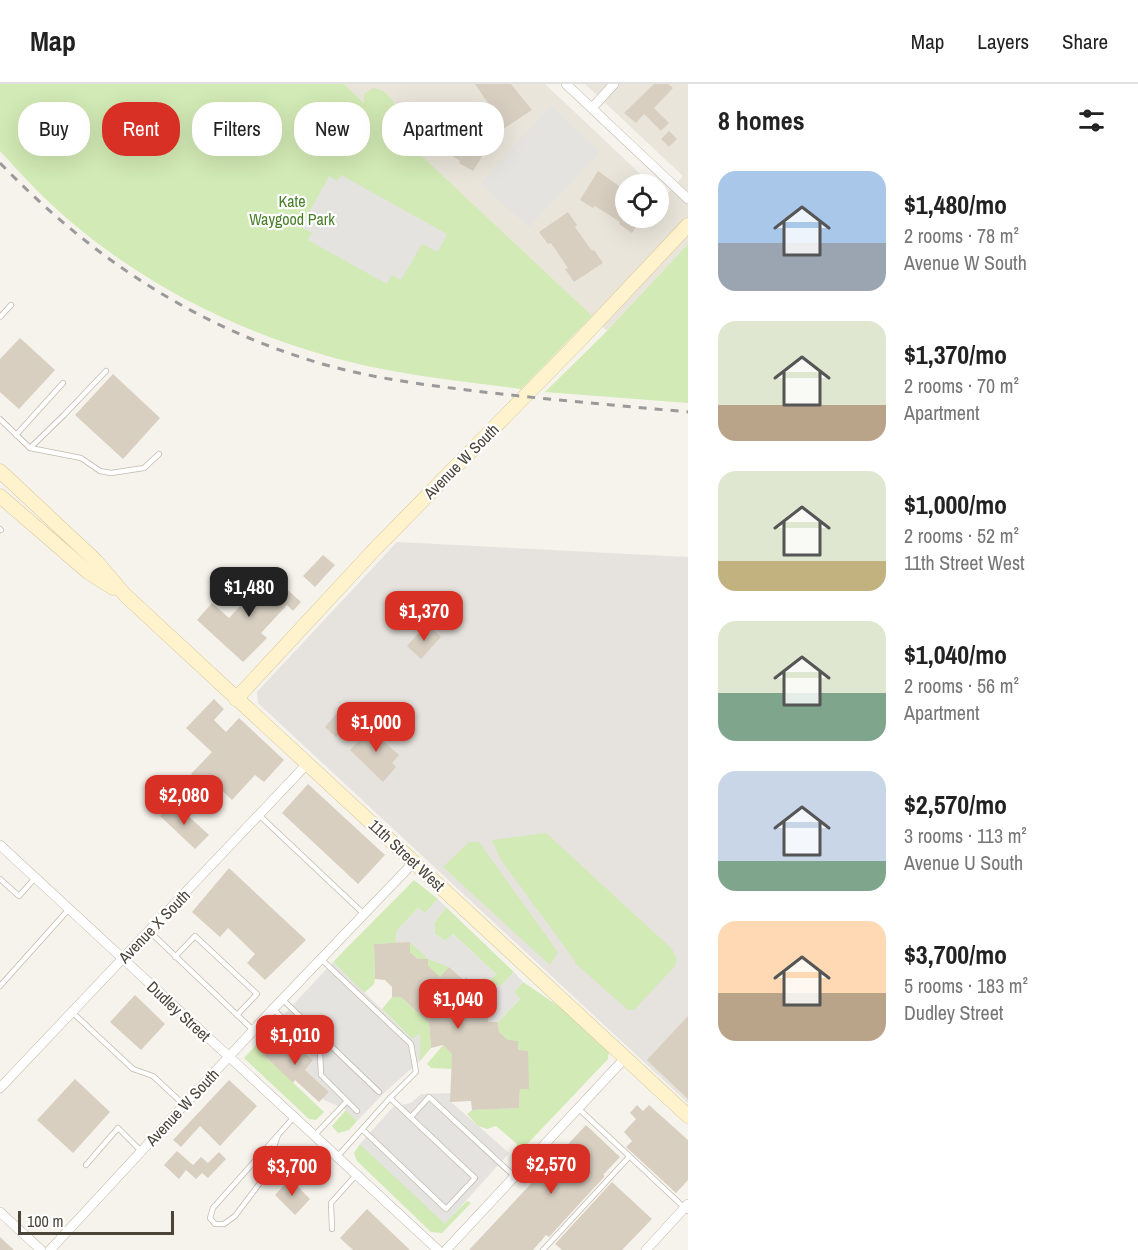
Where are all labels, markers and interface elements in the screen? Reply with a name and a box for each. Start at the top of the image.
text: Map [30,22,76,60]
text: Map [911,27,944,56]
text: Layers [977,27,1029,56]
text: Share [1062,27,1108,56]
chip: Buy [18,102,90,156]
chip: Rent [102,102,180,156]
chip: Filters [192,102,282,156]
chip: New [294,102,370,156]
chip: Apartment [382,102,504,156]
text: 8 homes [718,103,805,138]
icon: filters [1075,104,1108,137]
map controls [615,174,669,228]
button: locate [615,174,669,228]
text: $1,480/mo [904,187,1007,222]
park label: Kate Waygood Park [249,190,335,230]
icon: home [766,195,838,267]
text: 2 rooms · 78 m² [904,222,1019,249]
text: Avenue W South [904,249,1027,276]
text: $1,370/mo [904,337,1007,372]
icon: home [766,345,838,417]
text: 2 rooms · 70 m² [904,372,1019,399]
text: Apartment [904,399,980,426]
street label: Avenue W South [418,418,504,504]
text: $1,000/mo [904,487,1007,522]
icon: home [766,495,838,567]
text: 2 rooms · 52 m² [904,522,1019,549]
text: 11th Street West [904,549,1025,576]
pin: $1,480 [200,567,298,618]
text: $1,480 [224,573,274,600]
pin: $1,370 [375,591,473,642]
text: $1,370 [399,597,449,624]
text: $1,040/mo [904,637,1007,672]
icon: home [766,645,838,717]
text: 2 rooms · 56 m² [904,672,1019,699]
text: Apartment [904,699,980,726]
pin: $1,000 [327,702,425,753]
text: $1,000 [351,708,401,735]
pin: $2,080 [135,775,233,826]
text: $2,080 [159,781,209,808]
text: $2,570/mo [904,787,1007,822]
icon: home [766,795,838,867]
street label: 11th Street West [364,814,450,896]
text: 3 rooms · 113 m² [904,822,1027,849]
text: Avenue U South [904,849,1023,876]
street label: Avenue X South [113,884,195,968]
text: $3,700/mo [904,937,1007,972]
icon: home [766,945,838,1017]
text: 5 rooms · 183 m² [904,972,1028,999]
street label: Dudley Street [142,976,216,1046]
pin: $1,040 [409,979,507,1030]
text: $1,040 [433,985,483,1012]
text: Dudley Street [904,999,1003,1026]
pin: $1,010 [246,1015,344,1066]
text: $1,010 [270,1021,320,1048]
street label: Avenue W South [140,1064,224,1151]
pin: $2,570 [502,1144,600,1195]
pin: $3,700 [243,1146,341,1197]
text: $2,570 [526,1150,576,1177]
text: $3,700 [267,1152,317,1179]
scale bar [18,1208,174,1236]
text: 100 m [27,1210,63,1232]

